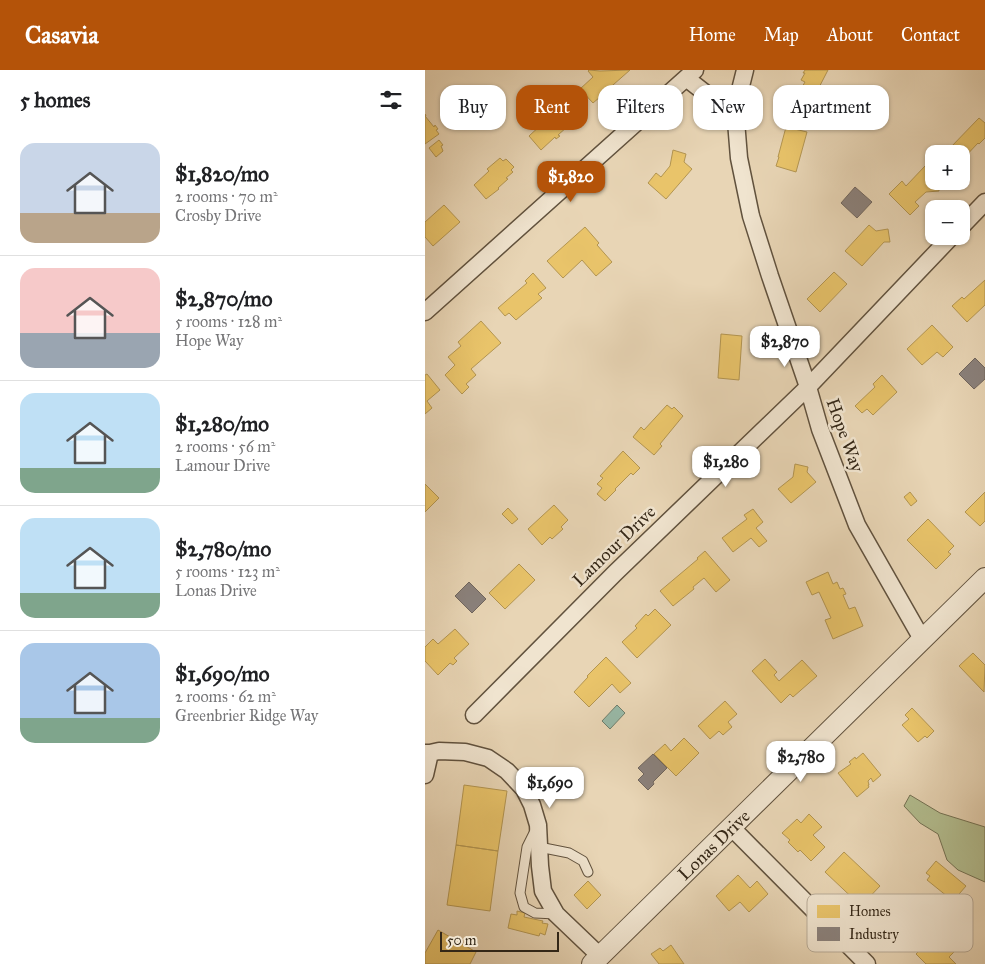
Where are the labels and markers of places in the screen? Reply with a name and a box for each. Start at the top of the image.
pin: $1,820 [530,160,612,203]
pin: $2,870 [744,326,826,368]
pin: $1,280 [685,446,767,488]
pin: $2,780 [760,740,842,783]
pin: $1,690 [509,766,591,809]

